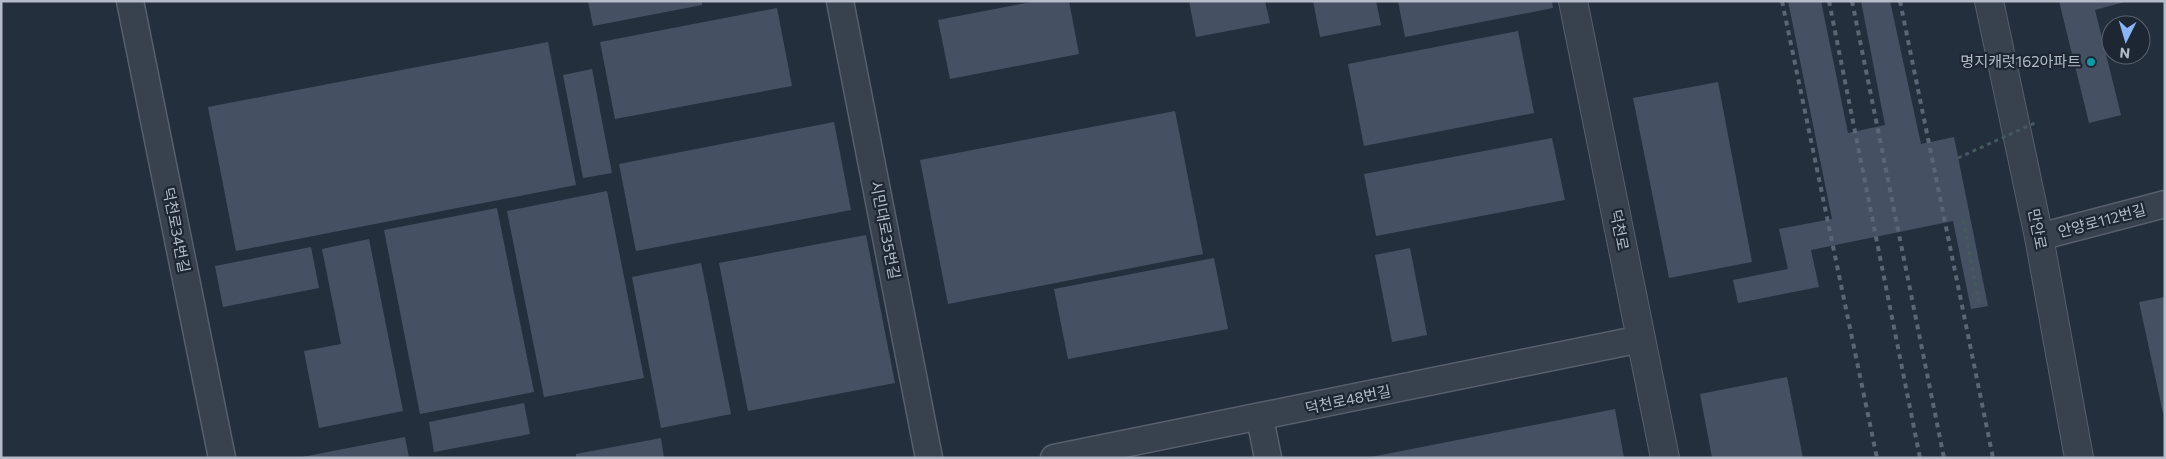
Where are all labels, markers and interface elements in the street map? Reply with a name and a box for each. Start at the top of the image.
north arrow [2101,15,2151,65]
text: N [2119,45,2131,62]
place label: 명지캐럿162아파트 [1961,52,2081,70]
marker: 명지캐럿162아파트 [2085,56,2097,68]
street label: 시민대로35번길 [868,179,904,281]
street label: 덕천로34번길 [160,186,194,274]
street label: 안양로112번길 [2056,200,2148,240]
street label: 만안로 [2025,207,2051,251]
street label: 덕천로 [1607,208,1633,252]
street label: 덕천로48번길 [1303,381,1392,417]

